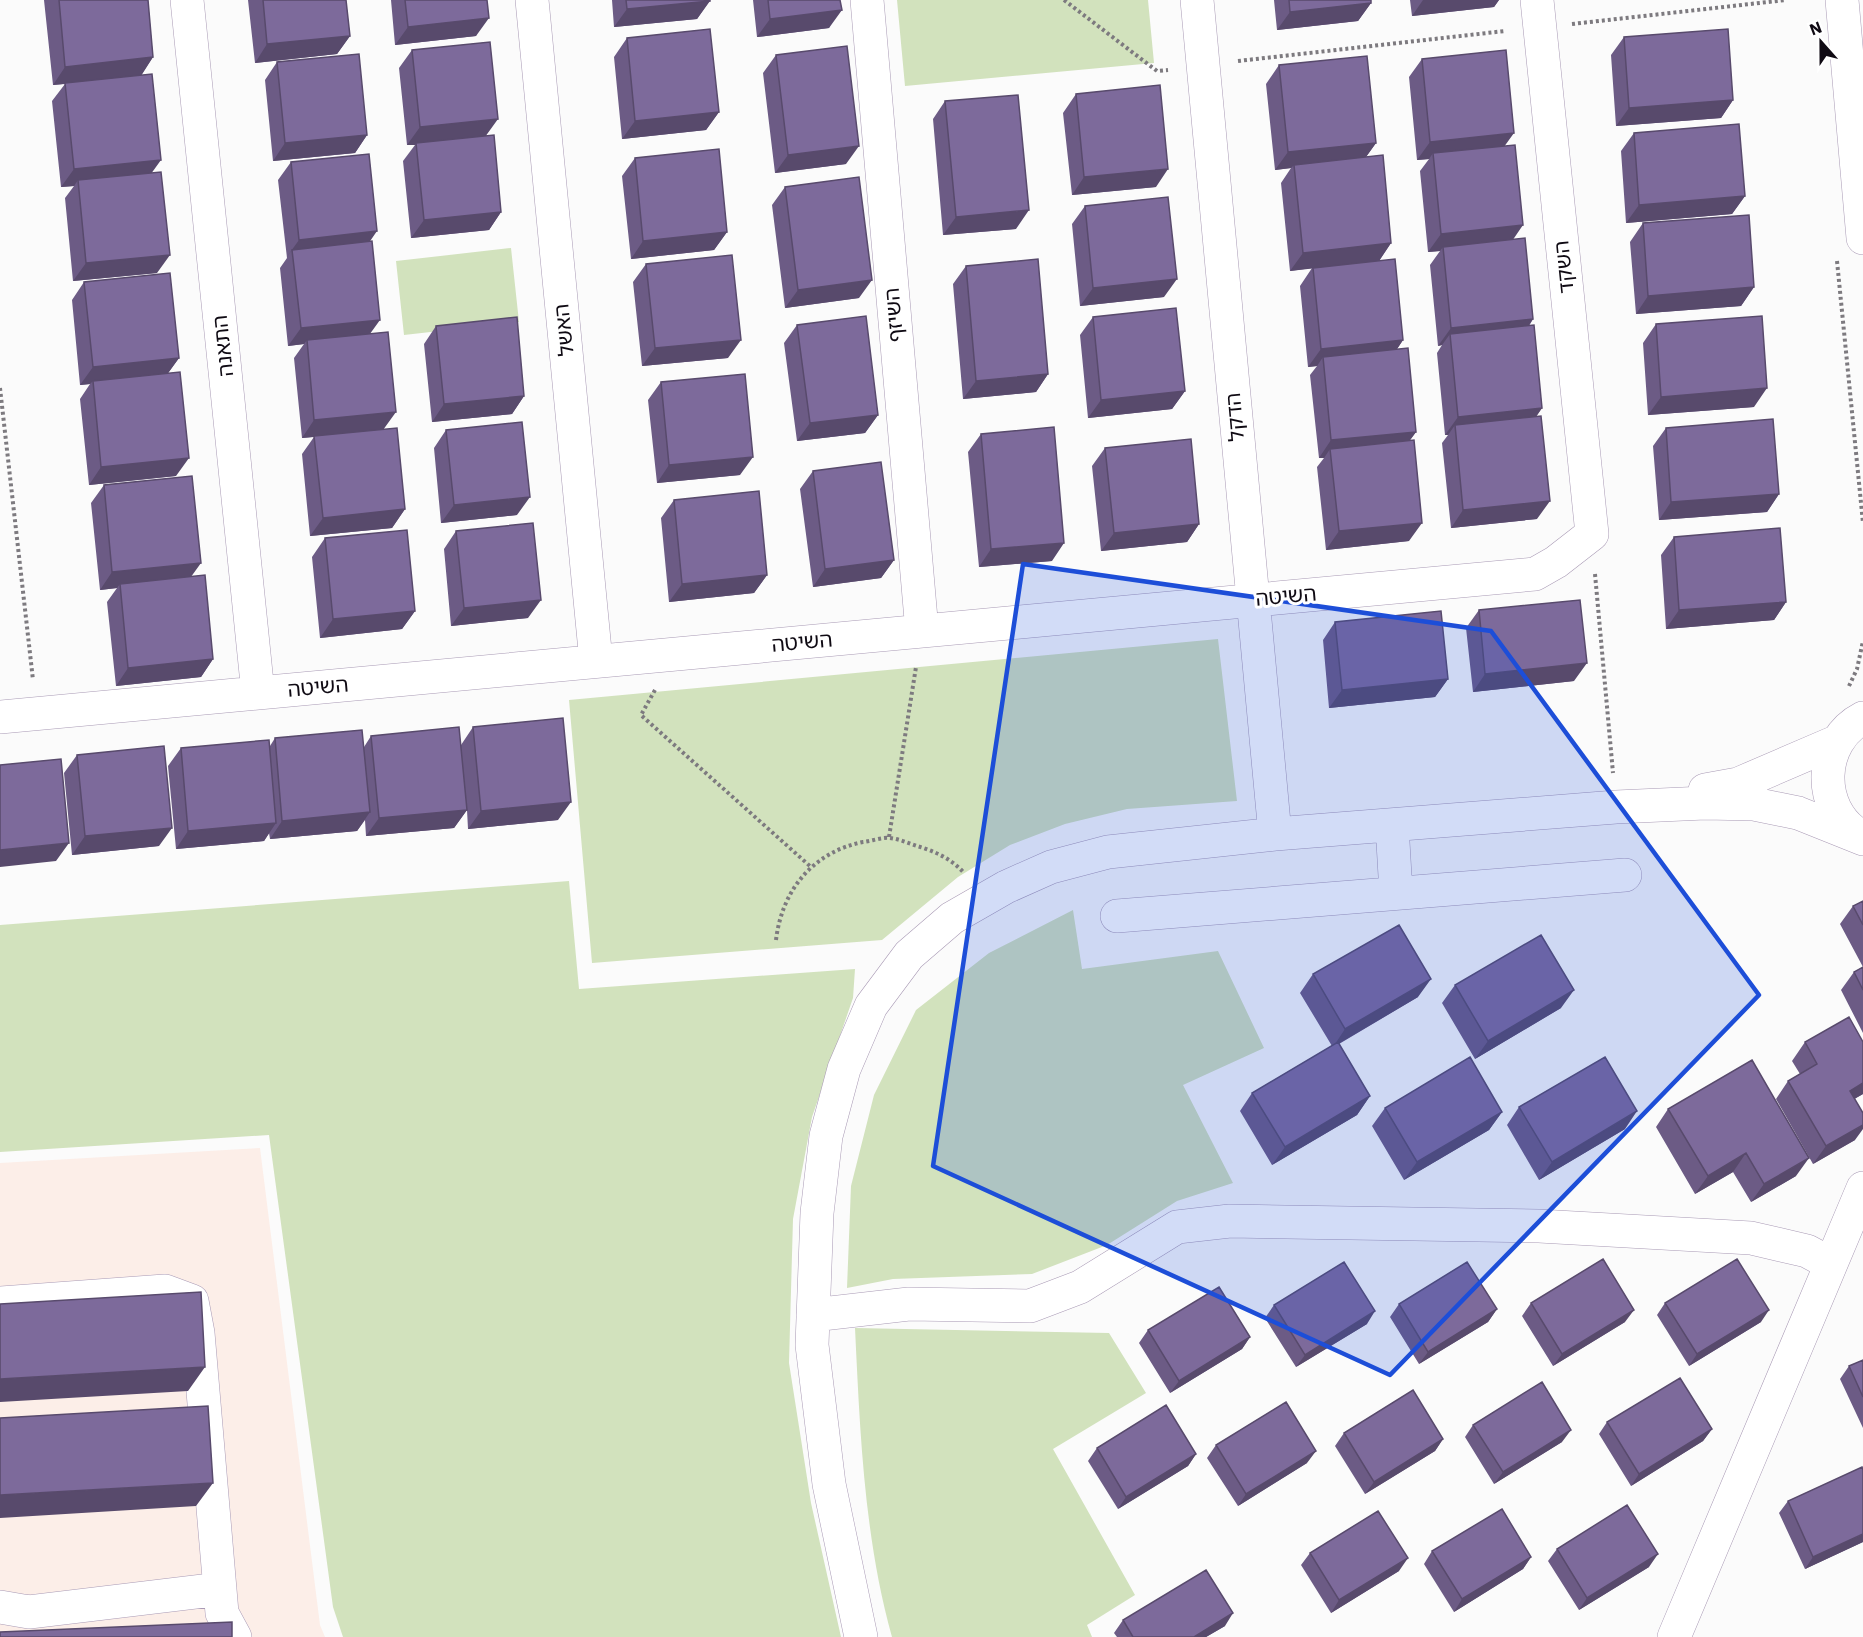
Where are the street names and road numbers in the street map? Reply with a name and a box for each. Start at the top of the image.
street label: השקד [1546,239,1580,295]
street label: השיזף [877,287,909,344]
street label: האשל [546,303,580,358]
street label: התאנה [205,314,239,378]
street label: הדקל [1218,392,1250,443]
street label: השיטה [1254,578,1318,612]
street label: השיטה [770,624,834,658]
street label: השיטה [286,669,350,703]

